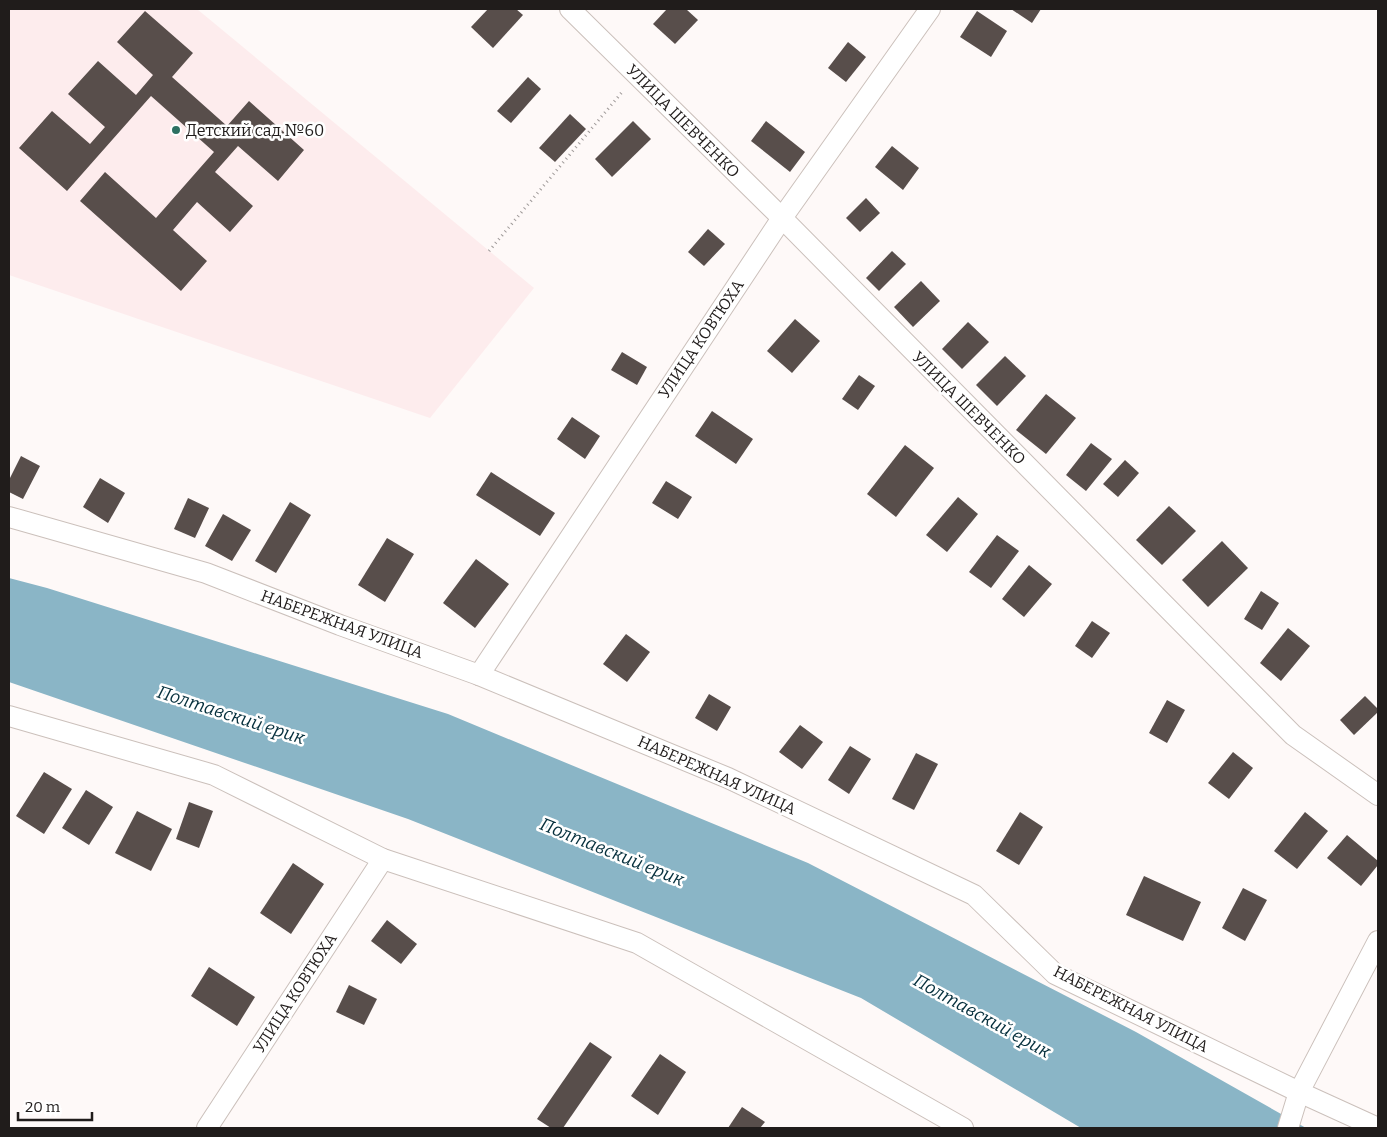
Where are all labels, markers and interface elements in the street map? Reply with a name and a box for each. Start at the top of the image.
street label: УЛИЦА ШЕВЧЕНКО [622,60,744,182]
place label: Детский сад №60 [186,121,324,140]
marker: Детский сад №60 [170,124,182,136]
street label: УЛИЦА КОВТЮХА [654,275,748,402]
street label: УЛИЦА ШЕВЧЕНКО [908,347,1030,469]
street label: НАБЕРЕЖНАЯ УЛИЦА [258,586,426,662]
water label: Полтавский ерик [155,681,308,749]
street label: НАБЕРЕЖНАЯ УЛИЦА [635,732,800,819]
water label: Полтавский ерик [537,813,688,891]
street label: УЛИЦА КОВТЮХА [249,929,341,1057]
street label: НАБЕРЕЖНАЯ УЛИЦА [1050,962,1212,1057]
water label: Полтавский ерик [909,969,1055,1063]
scale bar [18,1090,91,1122]
text: 20 m [25,1098,61,1116]

